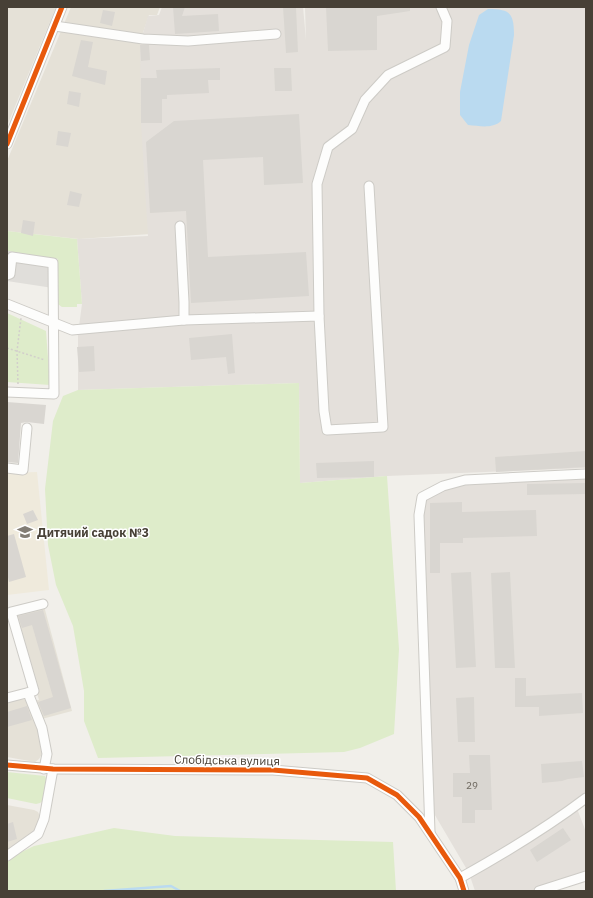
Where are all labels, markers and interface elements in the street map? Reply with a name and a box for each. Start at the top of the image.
school or university icon: Дитячий садок №3 [16,523,34,541]
place label: Дитячий садок №3 [37,525,149,540]
street label: Слобідська вулиця [174,752,280,768]
house number: 29 [466,779,478,792]

